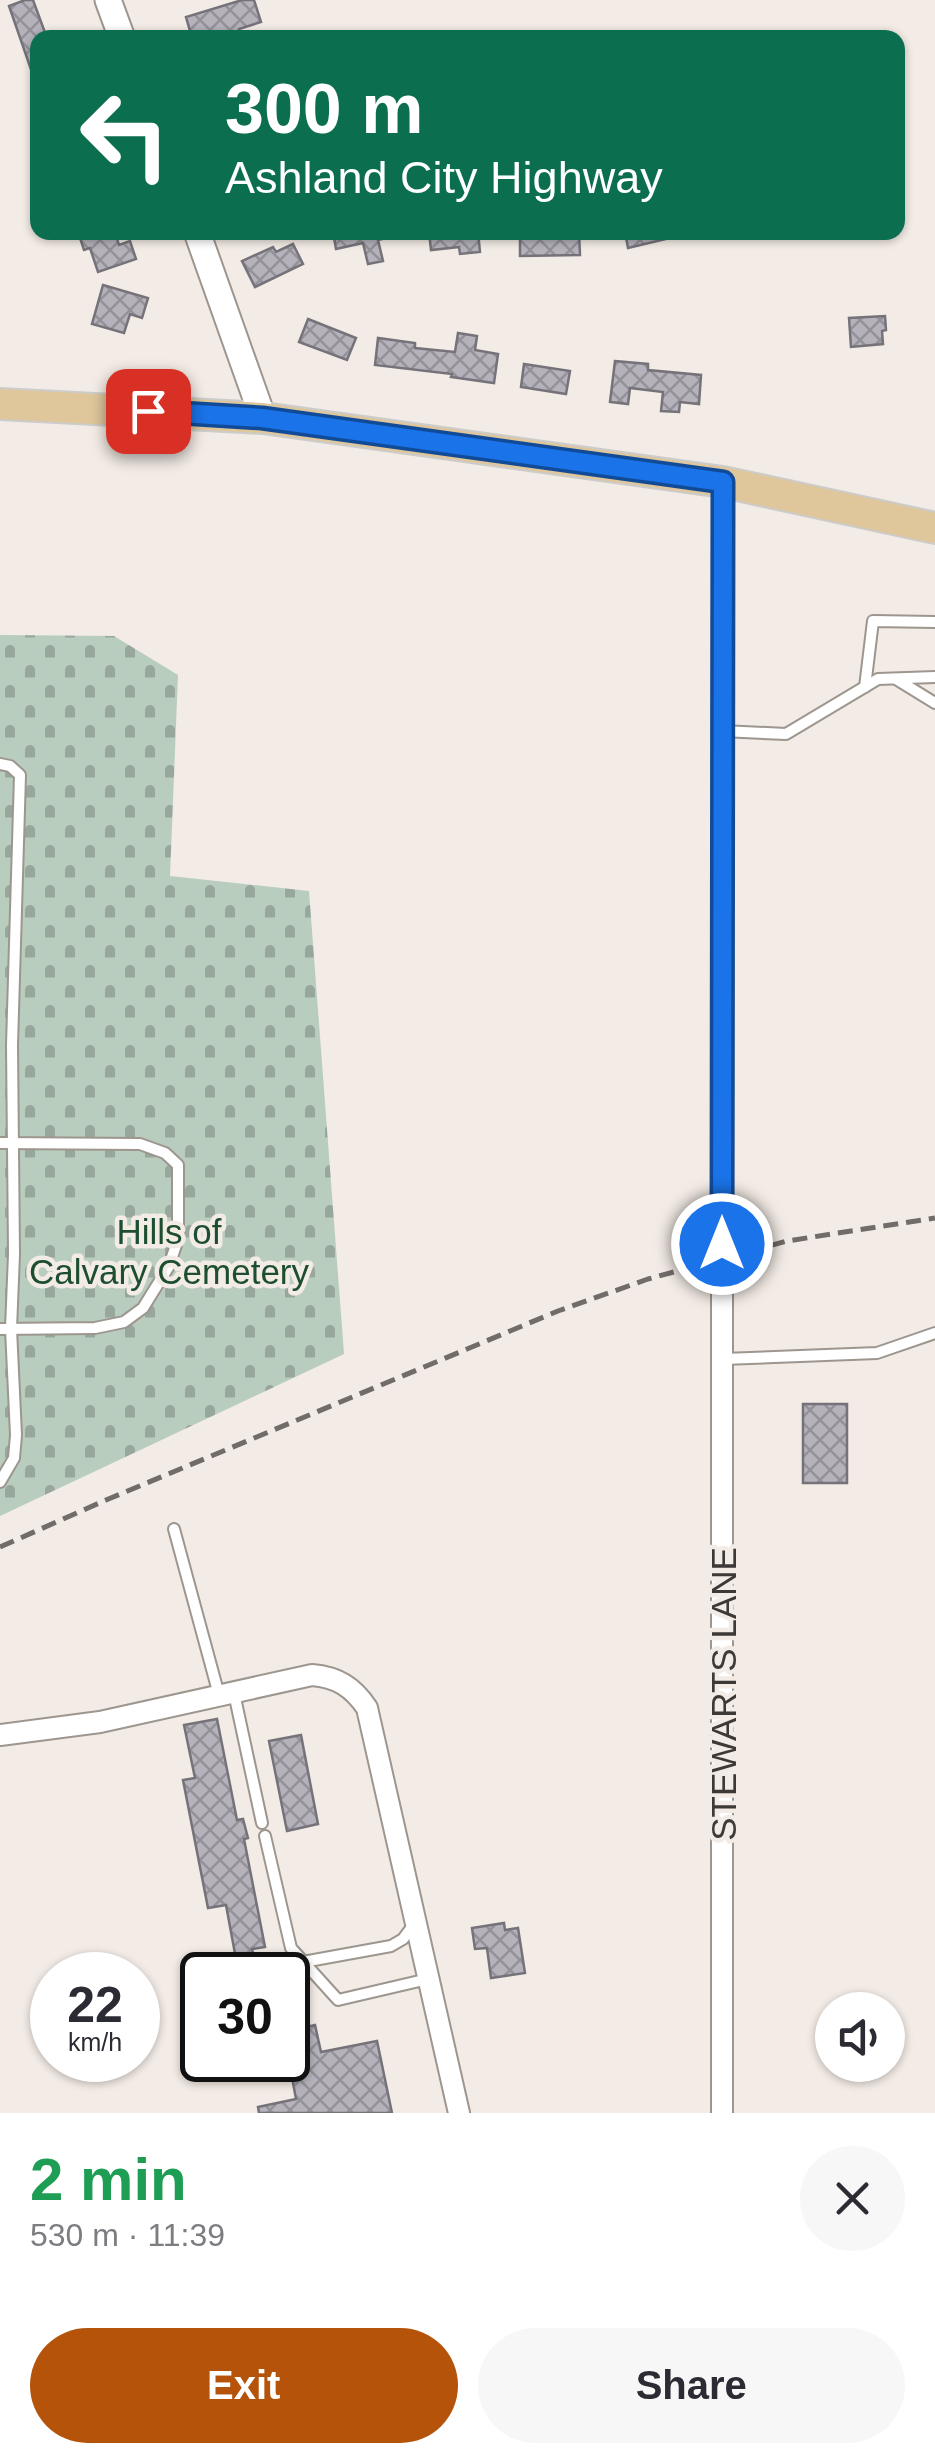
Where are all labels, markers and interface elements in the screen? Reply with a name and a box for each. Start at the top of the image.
icon: left [60,70,190,200]
text: 300 m [225,70,423,148]
text: Ashland City Highway [225,152,663,203]
pin [106,369,191,454]
icon: arrive [121,384,176,439]
position arrow [670,1192,774,1296]
park label: Hills of Calvary Cemetery [29,1212,310,1291]
street label: STEWARTS LANE [704,1547,743,1841]
speed limit sign: 30 [180,1952,310,2082]
text: 22 [67,1977,123,2033]
map controls [815,1992,905,2082]
button: sound [815,1992,905,2082]
text: km/h [68,2028,122,2056]
text: 2 min [30,2146,187,2213]
button: close [800,2146,905,2251]
text: 530 m · 11:39 [30,2217,225,2253]
button: Exit [30,2328,458,2443]
button: Share [478,2328,905,2443]

